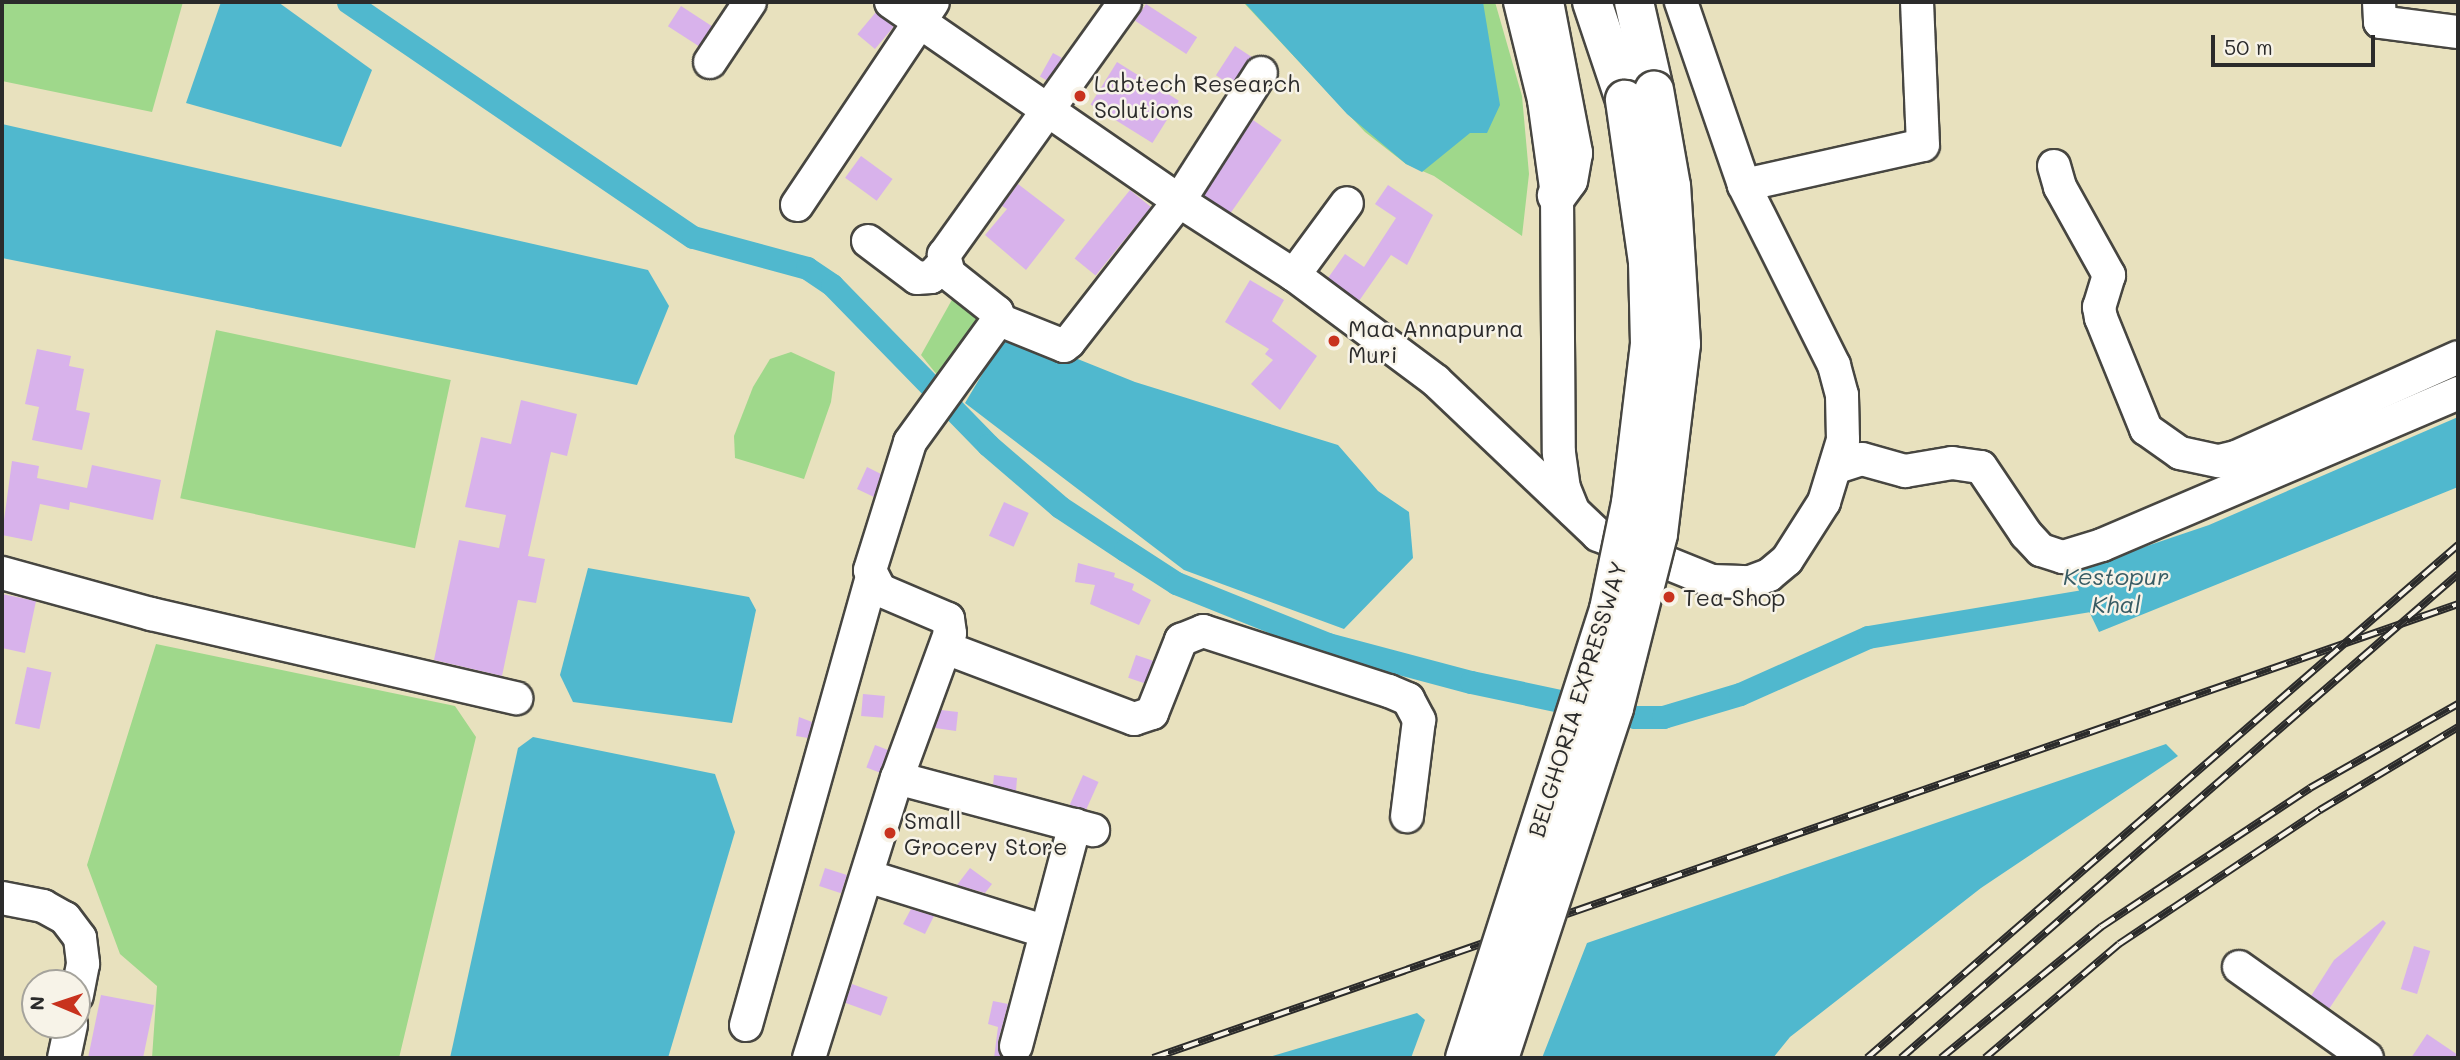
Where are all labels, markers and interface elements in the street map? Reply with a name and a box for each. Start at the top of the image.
scale bar [2215,21,2380,65]
text: 50 m [2224,33,2273,60]
place label: Labtech Research Solutions [1094,69,1300,123]
marker: Labtech Research Solutions [1072,88,1088,104]
place label: Maa Annapurna Muri [1348,314,1523,368]
marker: Maa Annapurna Muri [1326,333,1342,349]
street label: BELGHORIA EXPRESSWAY [1522,558,1632,840]
water label: Kestopur Khal [2063,562,2169,618]
place label: Tea Shop [1683,583,1785,611]
marker: Tea Shop [1661,589,1677,605]
place label: Small Grocery Store [904,806,1067,860]
marker: Small Grocery Store [882,825,898,841]
north arrow [21,969,91,1039]
text: N [24,996,49,1011]

